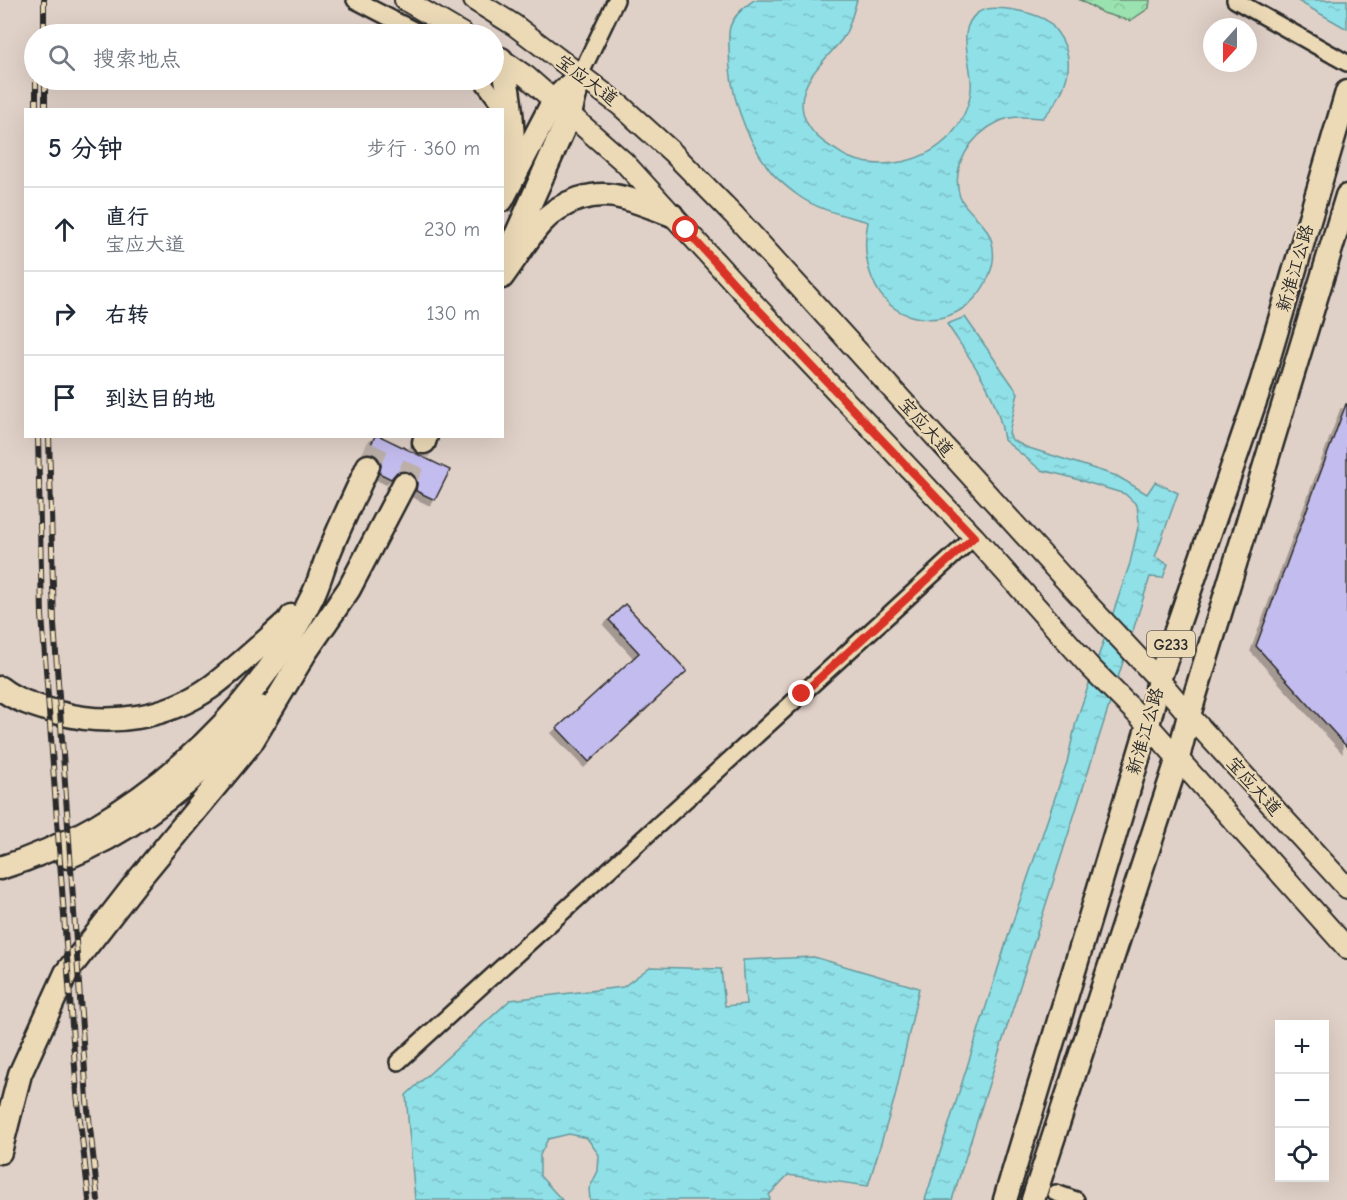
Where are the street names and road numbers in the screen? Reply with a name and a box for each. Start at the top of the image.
street label: 宝应大道 [552,50,622,110]
street label: 新淮江公路 [1273,222,1318,314]
street label: 宝应大道 [894,394,958,461]
road number: G233 [1147,631,1195,657]
street label: 新淮江公路 [1123,685,1168,777]
street label: 宝应大道 [1222,753,1286,820]

